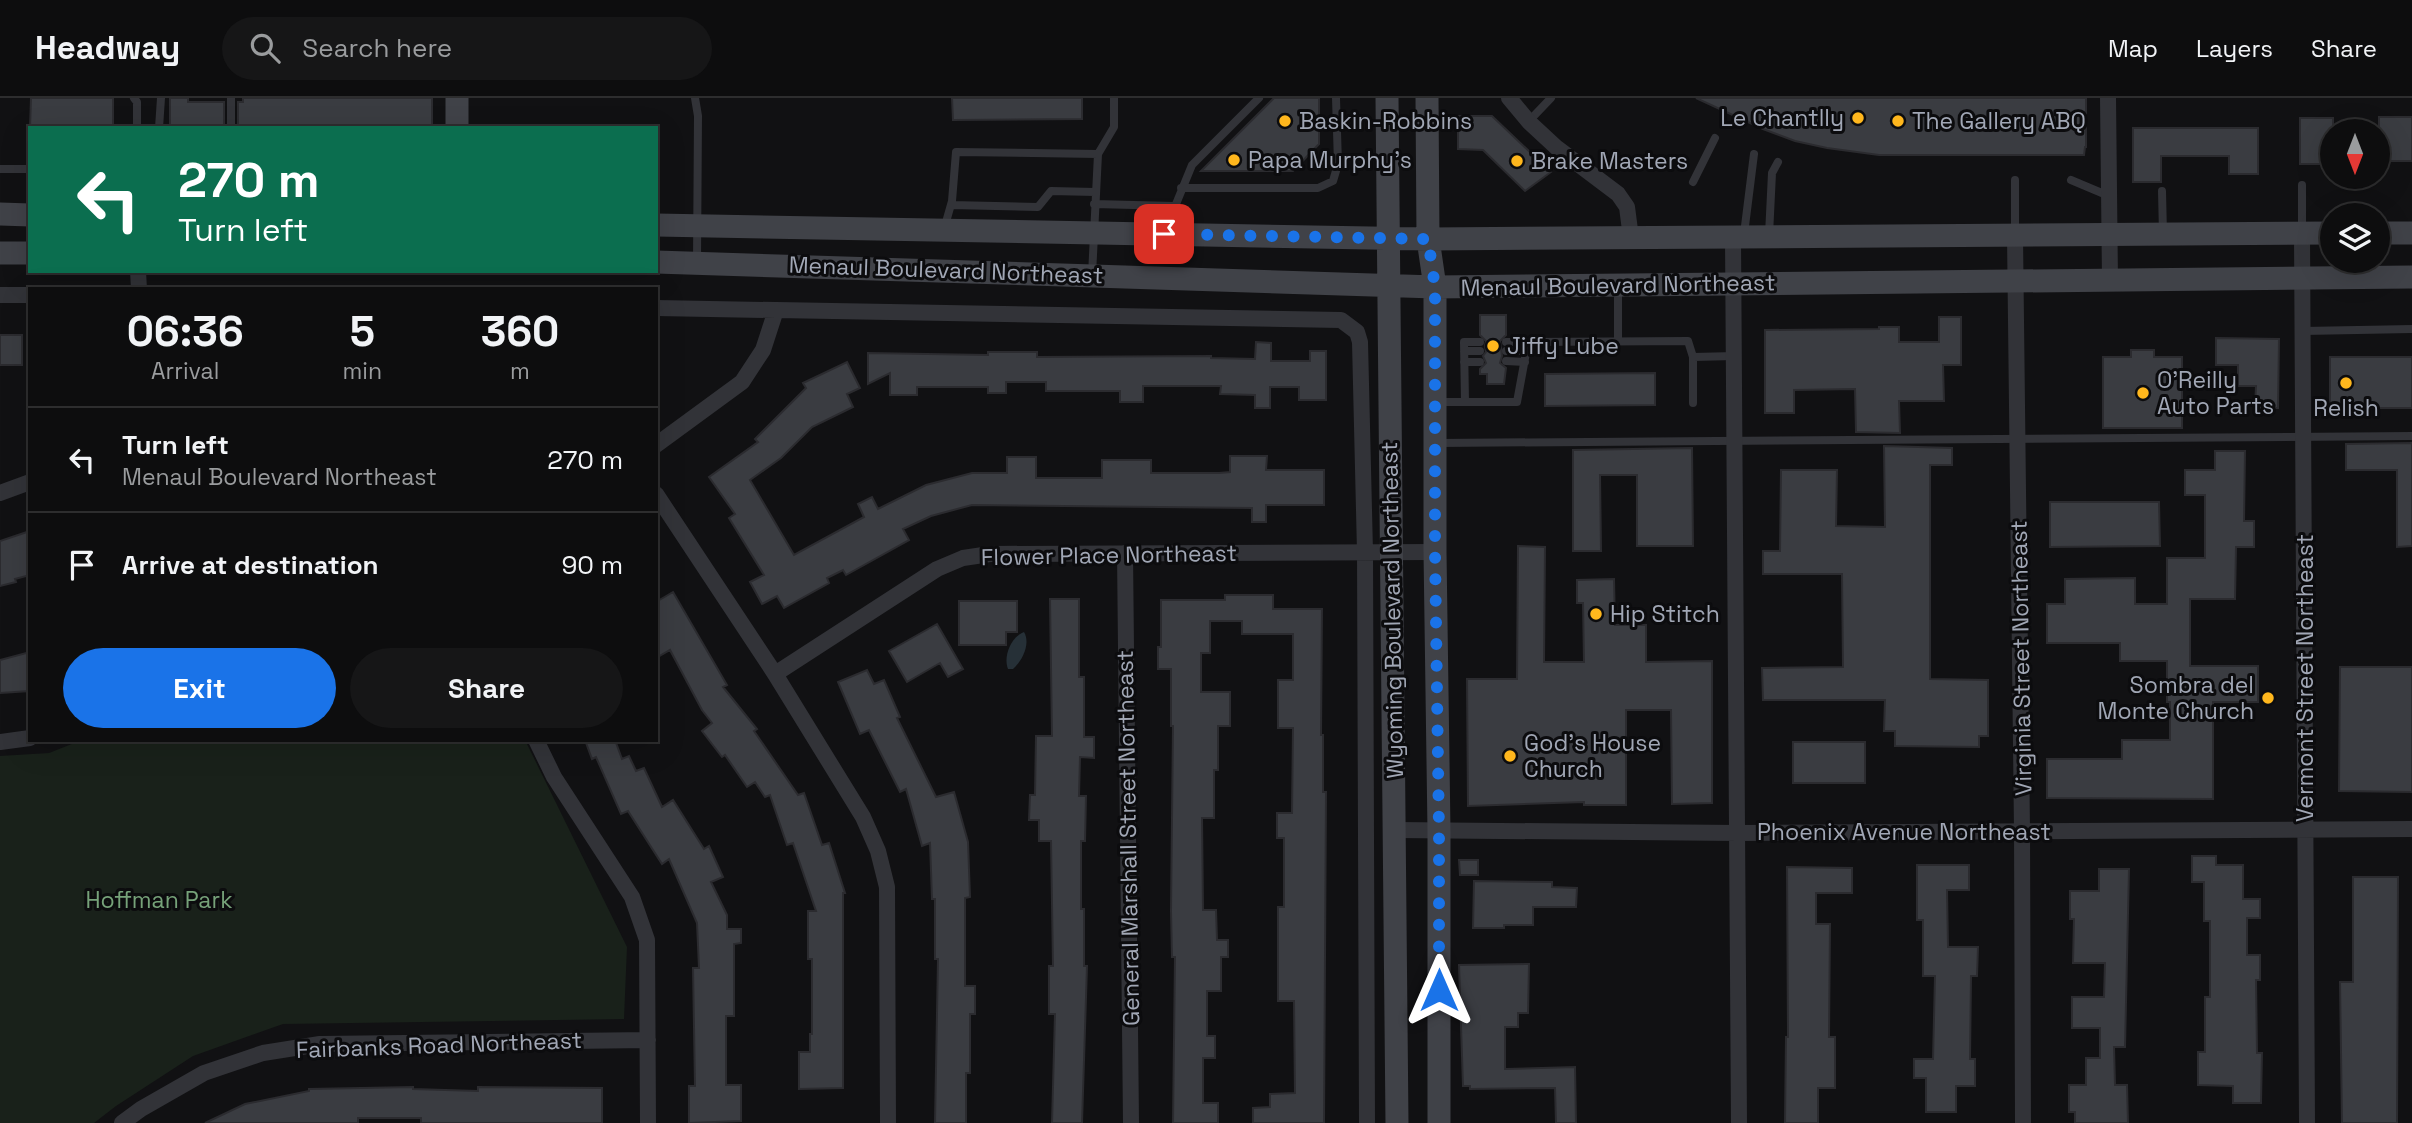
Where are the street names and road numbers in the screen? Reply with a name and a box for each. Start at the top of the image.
street label: Menaul Boulevard Northeast [788,250,1104,290]
street label: Menaul Boulevard Northeast [1460,267,1776,303]
street label: Wyoming Boulevard Northeast [1374,441,1410,779]
street label: Virginia Street Northeast [2004,520,2038,796]
street label: Vermont Street Northeast [2290,534,2320,822]
street label: Flower Place Northeast [981,538,1237,572]
street label: General Marshall Street Northeast [1110,650,1146,1026]
street label: Phoenix Avenue Northeast [1757,817,2051,847]
street label: Fairbanks Road Northeast [295,1025,583,1065]

